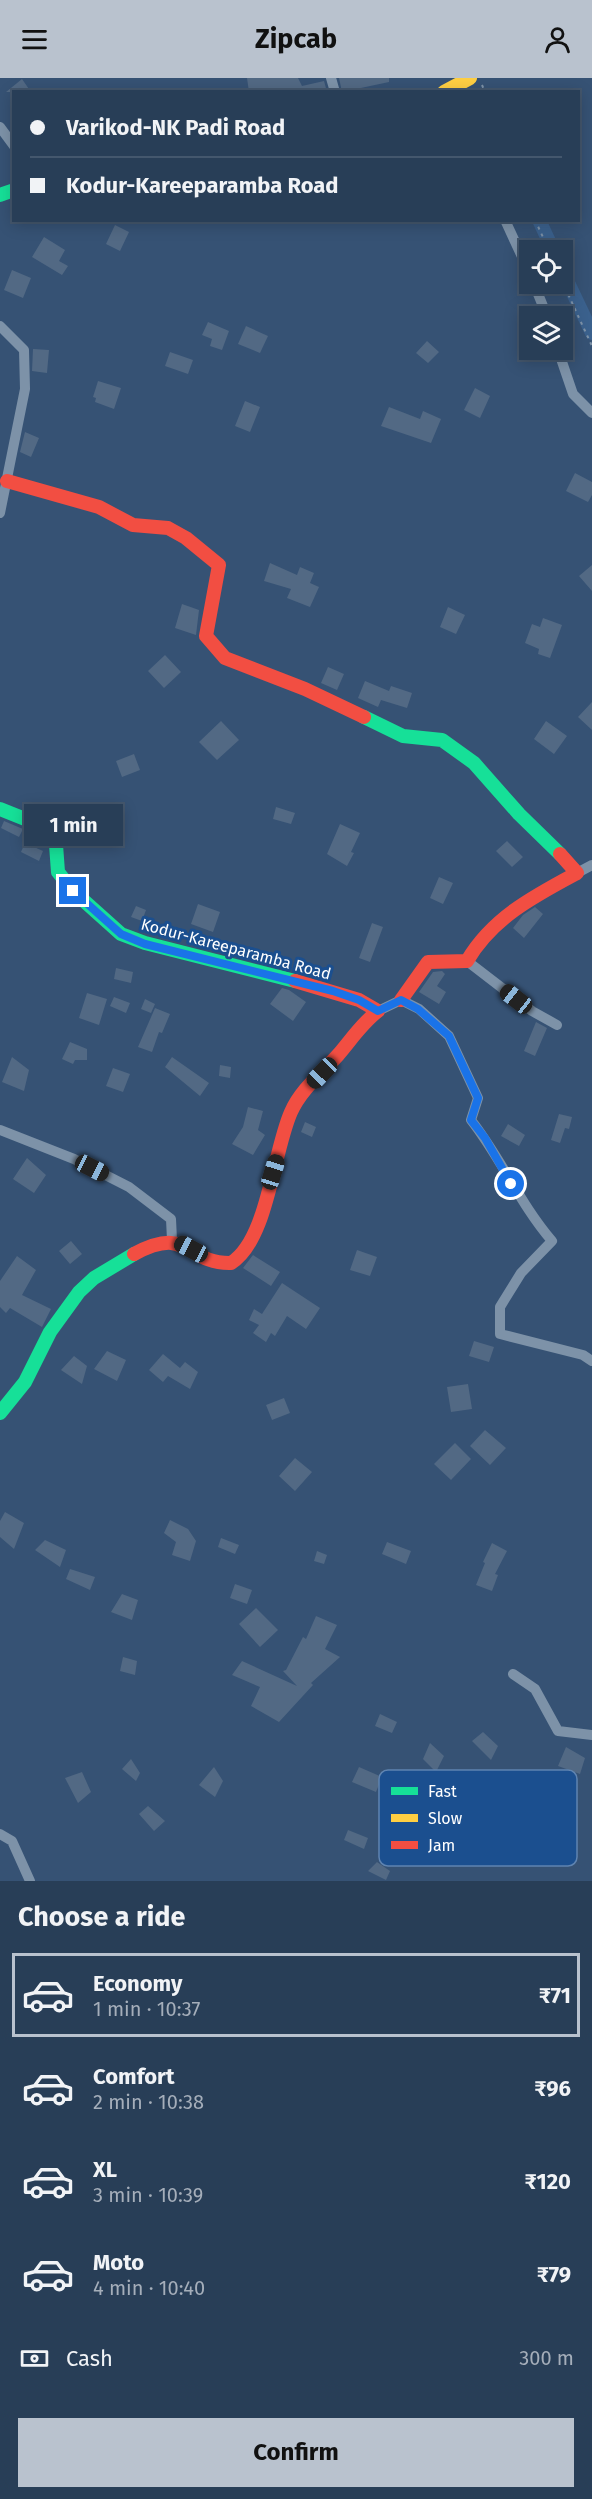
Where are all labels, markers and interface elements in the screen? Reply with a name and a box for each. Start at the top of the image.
icon: menu [18,23,51,56]
text: Zipcab [255,23,337,55]
icon: person [541,23,574,56]
text: Varikod-NK Padi Road [66,114,285,141]
text: Kodur-Kareeparamba Road [66,172,339,199]
map controls [519,240,573,360]
button: locate [519,240,573,294]
button: layers [519,306,573,360]
callout: 1 min [23,804,122,846]
text: 1 min [49,813,98,837]
route end [59,877,86,904]
street label: Kodur-Kareeparamba Road [139,914,333,984]
car [496,981,536,1017]
car [303,1054,341,1092]
car [72,1152,112,1184]
car [259,1152,287,1192]
route start [497,1170,524,1197]
car [171,1233,211,1265]
legend [379,1770,577,1866]
text: Fast [428,1782,457,1801]
text: Slow [428,1809,463,1828]
text: Jam [428,1836,455,1855]
text: Choose a ride [18,1901,185,1933]
icon: car [21,1968,75,2022]
text: Economy [93,1970,182,1997]
text: ₹71 [539,1982,571,2009]
text: 1 min · 10:37 [93,1997,200,2021]
icon: car [21,2061,75,2115]
text: Comfort [93,2063,174,2090]
text: ₹96 [534,2075,571,2102]
text: 2 min · 10:38 [93,2090,204,2114]
icon: car [21,2154,75,2208]
text: XL [93,2156,117,2183]
text: ₹120 [525,2168,571,2195]
text: 3 min · 10:39 [93,2183,203,2207]
icon: car [21,2247,75,2301]
text: Moto [93,2249,144,2276]
text: ₹79 [537,2261,571,2288]
text: 4 min · 10:40 [93,2276,205,2300]
icon: cash [18,2342,51,2375]
text: Cash [66,2345,113,2372]
text: 300 m [519,2346,574,2370]
button: Confirm [18,2418,574,2487]

